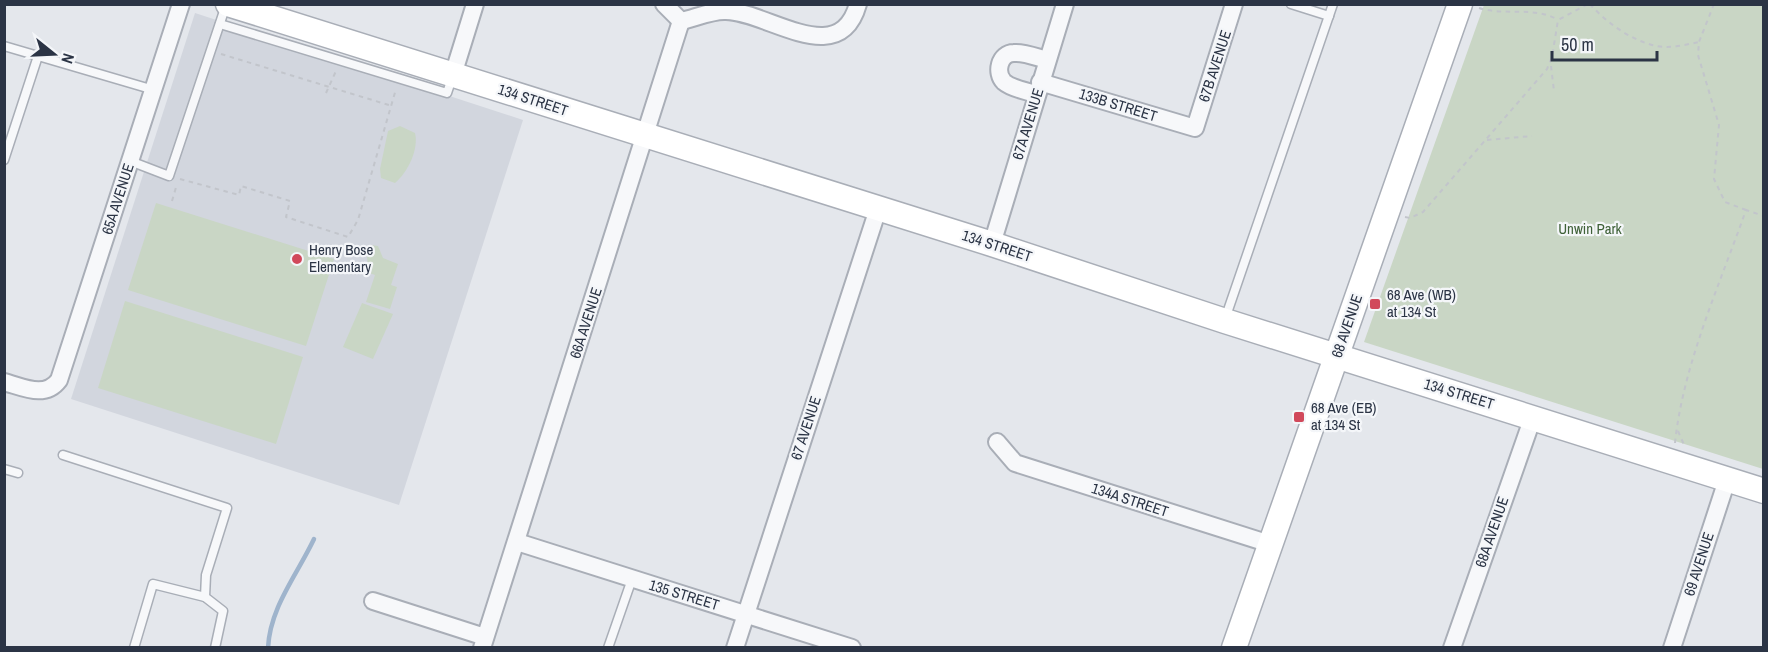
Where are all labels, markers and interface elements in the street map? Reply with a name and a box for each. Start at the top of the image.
north arrow [24,24,84,84]
scale bar [1552,24,1657,62]
street label: 67B AVENUE [1193,27,1236,104]
text: 50 m [1561,32,1594,57]
text: N [56,51,80,67]
street label: 134 STREET [495,78,571,121]
street label: 133B STREET [1077,83,1160,126]
street label: 67A AVENUE [1007,86,1048,162]
street label: 65A AVENUE [96,161,139,237]
park label: Unwin Park [1558,218,1623,239]
street label: 134 STREET [959,224,1035,267]
place label: Henry Bose Elementary [309,239,373,277]
marker: Henry Bose Elementary [290,252,304,266]
place label: 68 Ave (WB) at 134 St [1387,284,1456,322]
street label: 66A AVENUE [564,285,607,361]
street label: 68 AVENUE [1326,291,1367,361]
marker: 68 Ave (WB) at 134 St [1368,297,1382,311]
street label: 134 STREET [1421,373,1497,414]
street label: 67 AVENUE [785,393,826,463]
place label: 68 Ave (EB) at 134 St [1311,397,1376,435]
marker: 68 Ave (EB) at 134 St [1292,410,1306,424]
street label: 134A STREET [1089,477,1172,522]
street label: 68A AVENUE [1470,494,1513,570]
street label: 69 AVENUE [1678,529,1719,599]
street label: 135 STREET [646,574,722,615]

